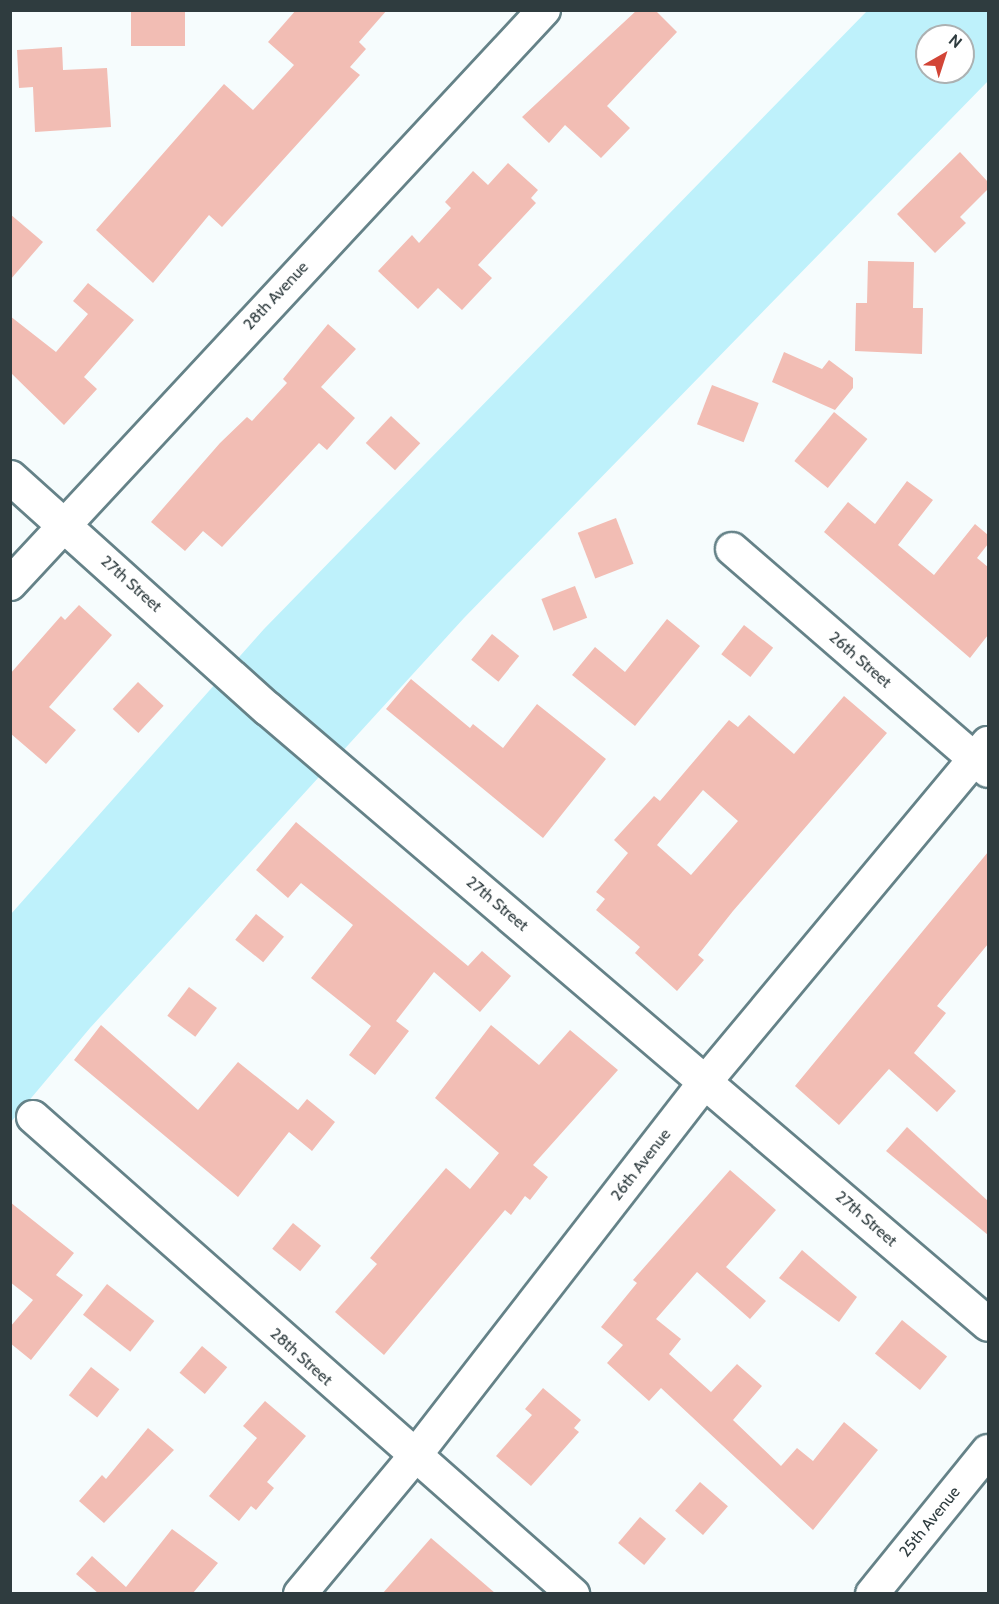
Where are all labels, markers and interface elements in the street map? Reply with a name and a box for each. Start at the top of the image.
north arrow [915,24,975,84]
text: N [945,30,966,52]
street label: 28th Avenue [239,258,313,334]
street label: 27th Street [97,552,165,616]
street label: 26th Street [825,628,895,692]
street label: 27th Street [462,872,532,936]
street label: 26th Avenue [607,1125,675,1205]
street label: 27th Street [831,1187,901,1251]
street label: 28th Street [266,1324,336,1390]
street label: 25th Avenue [896,1483,964,1561]

